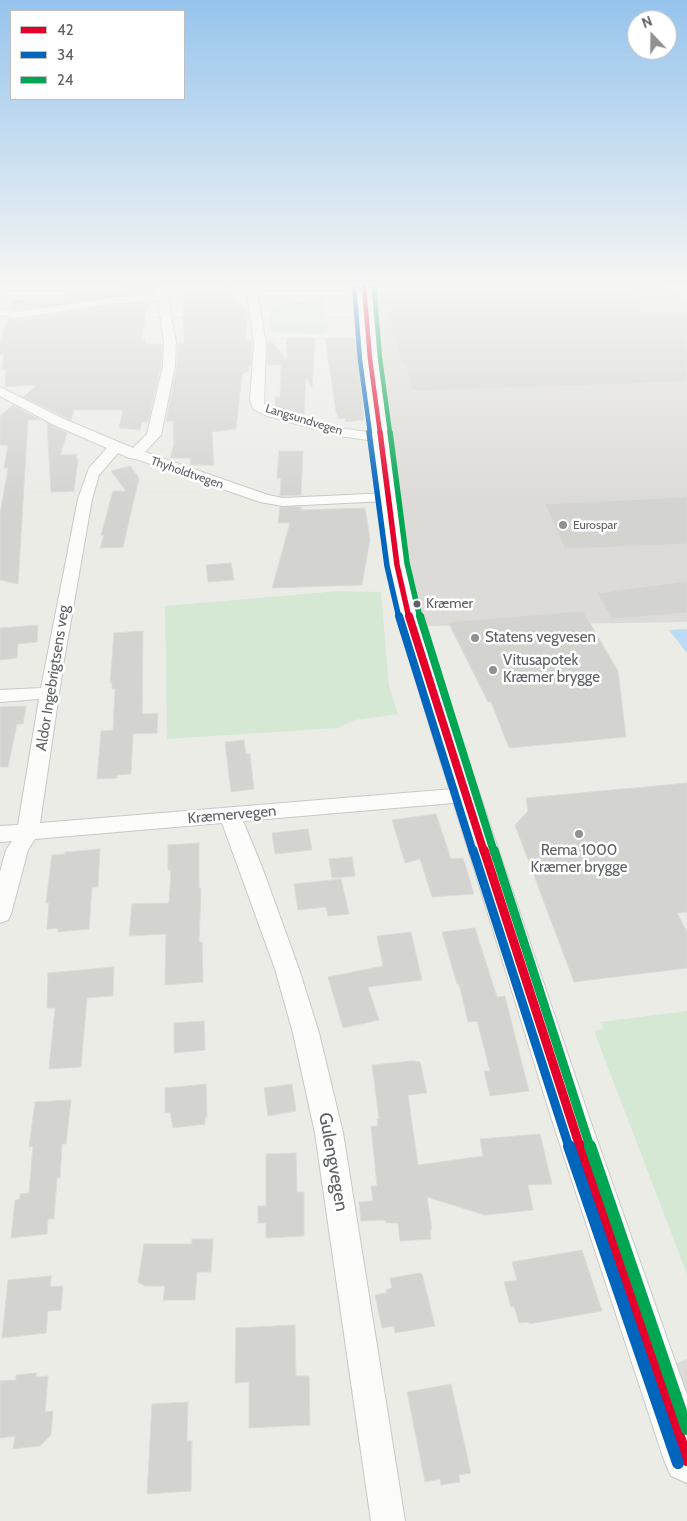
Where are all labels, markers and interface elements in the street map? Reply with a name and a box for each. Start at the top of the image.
legend [10,10,185,100]
north arrow [627,10,677,60]
text: N [639,12,655,32]
text: 42 [57,21,74,39]
text: 34 [57,46,74,64]
text: 24 [57,71,74,89]
street label: Langsundvegen [264,401,344,439]
street label: Thyholdtvegen [149,454,225,492]
place label: Eurospar [573,518,617,532]
marker: Eurospar [557,519,569,531]
place label: Kræmer [426,596,473,612]
marker: Kræmer [412,599,422,609]
street label: Aldor Ingebrigtsens veg [33,604,73,752]
place label: Statens vegvesen [485,629,596,647]
marker: Statens vegvesen [469,632,481,644]
place label: Vitusapotek Kræmer brygge [503,652,600,687]
marker: Vitusapotek Kræmer brygge [487,664,499,676]
street label: Kræmervegen [187,802,277,828]
marker: Rema 1000 Kræmer brygge [573,828,585,840]
place label: Rema 1000 Kræmer brygge [531,842,627,877]
street label: Gulengvegen [314,1111,352,1213]

